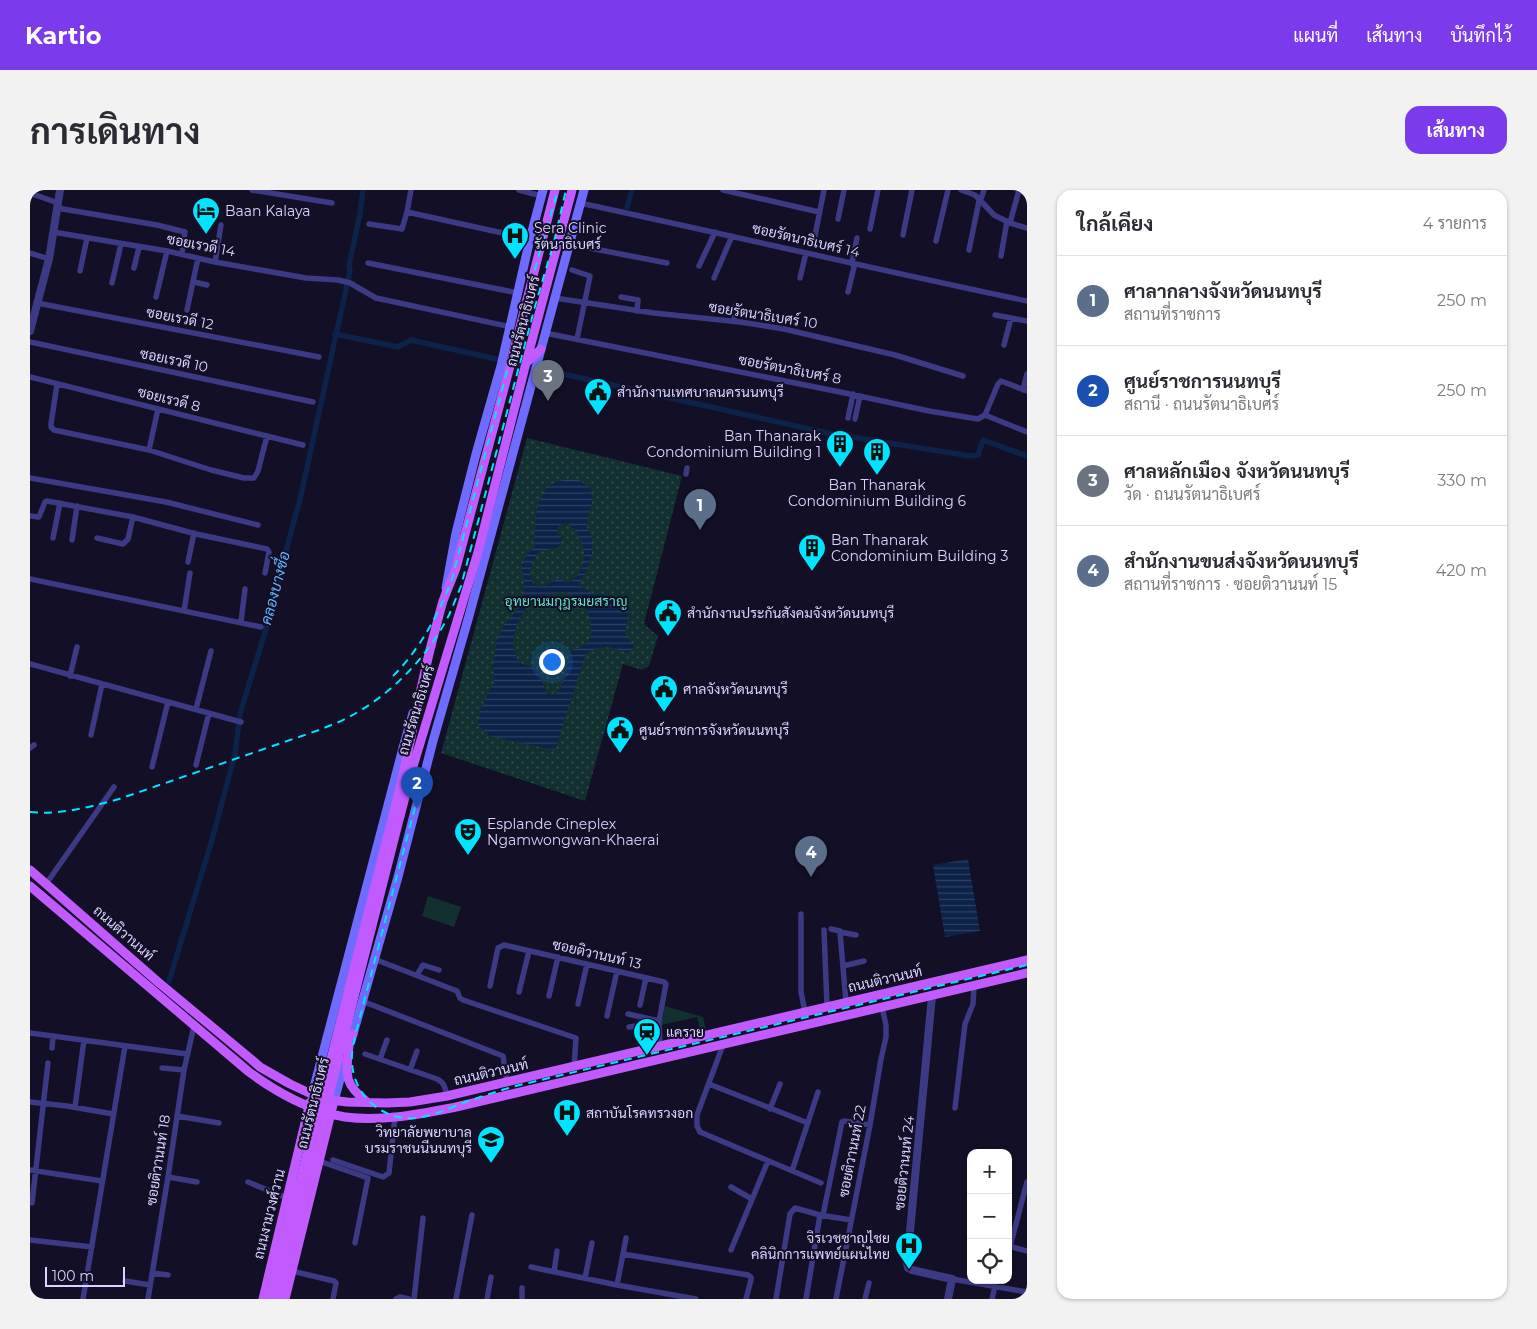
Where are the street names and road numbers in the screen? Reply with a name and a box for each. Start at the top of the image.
street label: ซอยรัตนาธิเบศร์ 14 [750,219,862,261]
street label: ซอยเรวดี 14 [165,230,238,261]
street label: ถนนรัตนาธิเบศร์ [502,273,544,368]
street label: ซอยรัตนาธิเบศร์ 10 [707,298,819,332]
street label: ซอยเรวดี 12 [145,303,215,333]
street label: ซอยเรวดี 10 [138,344,210,376]
street label: ซอยรัตนาธิเบศร์ 8 [737,350,843,388]
street label: ซอยเรวดี 8 [136,383,202,415]
street label: ถนนรัตนาธิเบศร์ [394,663,438,757]
street label: ถนนติวานนท์ [90,901,158,965]
street label: ซอยติวานนท์ 13 [551,935,643,973]
street label: ถนนติวานนท์ [846,962,924,996]
street label: ถนนรัตนาธิเบศร์ [293,1055,333,1150]
street label: ถนนติวานนท์ [452,1055,530,1089]
street label: ซอยติวานนท์ 22 [834,1103,870,1199]
street label: ซอยติวานนท์ 18 [142,1113,174,1207]
street label: ซอยติวานนท์ 24 [890,1114,918,1211]
street label: ถนนงามวงศ์วาน [249,1167,289,1261]

